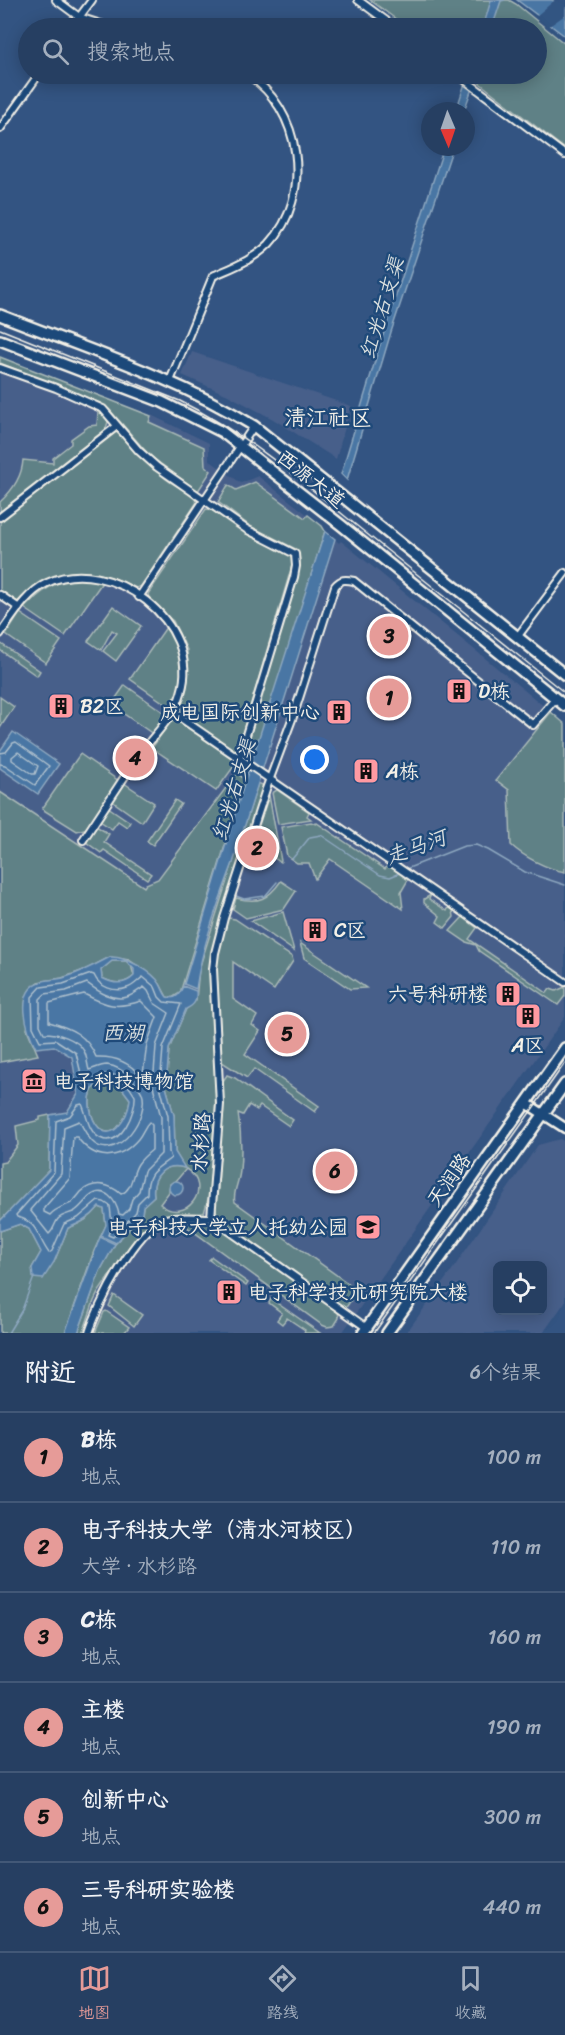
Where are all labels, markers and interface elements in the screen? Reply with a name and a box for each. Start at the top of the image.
search box [18,18,547,84]
text: 搜索地点 [87,32,175,71]
icon: search [39,35,72,68]
north arrow [421,102,475,156]
water label: 红光右支渠 [348,250,416,364]
district label: 清江社区 [284,398,372,437]
street label: 西源大道 [269,441,353,517]
pin: 3 [370,614,408,658]
place label: D栋 [478,674,510,709]
pin: 1 [370,676,408,720]
building icon: D栋 [444,676,474,706]
place label: B2区 [80,689,124,724]
building icon: B2区 [46,691,76,721]
place label: 成电国际创新中心 [160,695,320,730]
building icon: 成电国际创新中心 [324,697,354,727]
water label: 红光右支渠 [200,732,268,846]
pin: 4 [116,736,154,780]
your location [300,745,329,774]
place label: A栋 [385,754,419,789]
building icon: A栋 [351,756,381,786]
water label: 走马河 [380,817,455,876]
pin: 2 [238,826,276,870]
place label: C区 [334,913,366,948]
building icon: C区 [300,915,330,945]
place label: 六号科研楼 [388,977,488,1012]
building icon: 六号科研楼 [493,979,523,1009]
building icon: A区 [513,1001,543,1031]
pin: 5 [268,1012,306,1056]
water label: 西湖 [102,1014,146,1052]
place label: A区 [510,1028,545,1063]
place label: 电子科技博物馆 [54,1064,194,1099]
museum icon: 电子科技博物馆 [19,1066,49,1096]
street label: 水杉路 [181,1110,221,1173]
street label: 天润路 [417,1145,481,1215]
pin: 6 [316,1148,354,1194]
place label: 电子科技大学立人托幼公园 [108,1210,348,1245]
school or university icon: 电子科技大学立人托幼公园 [353,1212,383,1242]
map controls [493,1261,547,1315]
button: locate [493,1261,547,1315]
place label: 电子科学技术研究院大楼 [248,1275,468,1310]
building icon: 电子科学技术研究院大楼 [214,1277,244,1307]
text: 附近 [24,1349,76,1395]
text: 6个结果 [470,1355,541,1390]
text: B栋 [81,1420,117,1459]
text: 1 [39,1440,48,1475]
text: 100 m [487,1440,541,1475]
text: 地点 [81,1459,121,1494]
text: 电子科技大学（清水河校区） [81,1510,367,1549]
text: 2 [38,1530,49,1565]
text: 110 m [491,1530,541,1565]
text: 大学 · 水杉路 [81,1549,197,1584]
text: C栋 [81,1600,117,1639]
text: 3 [38,1620,49,1655]
text: 160 m [488,1620,541,1655]
text: 地点 [81,1639,121,1674]
text: 主楼 [81,1690,125,1729]
text: 4 [37,1710,50,1745]
text: 190 m [487,1710,541,1745]
text: 地点 [81,1729,121,1764]
text: 创新中心 [81,1780,169,1819]
text: 5 [37,1800,50,1835]
text: 300 m [484,1800,541,1835]
text: 地点 [81,1819,121,1854]
text: 三号科研实验楼 [81,1870,235,1909]
text: 6 [38,1890,49,1925]
text: 440 m [483,1890,541,1925]
text: 地点 [81,1909,121,1944]
tab: 地图 [78,1962,111,2027]
tab: 路线 [266,1962,299,2027]
tab: 收藏 [454,1962,487,2027]

